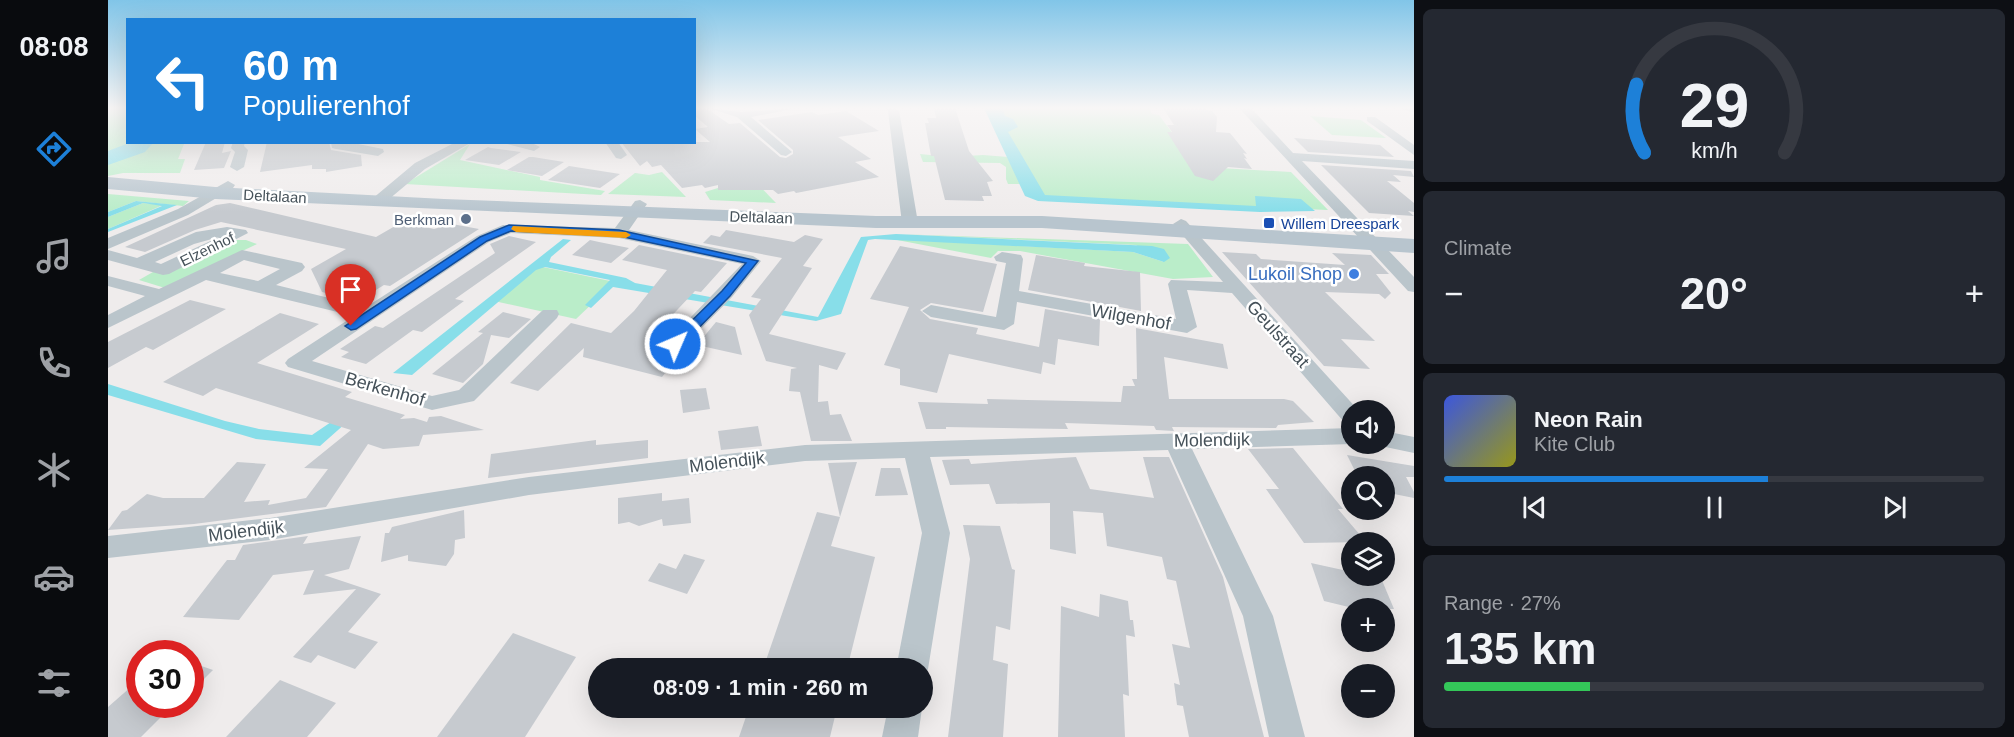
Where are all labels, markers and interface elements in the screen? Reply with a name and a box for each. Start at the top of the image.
text: 08:08 [19,32,89,62]
icon: left [144,42,222,120]
text: 60 m [243,42,339,89]
text: 29 [1679,71,1749,140]
text: Populierenhof [243,91,410,121]
icon: directions [33,128,75,170]
text: km/h [1691,139,1737,163]
street label: Deltalaan [243,186,307,206]
street label: Deltalaan [729,207,793,227]
place label: Berkman [394,211,454,228]
marker: Berkman [459,212,473,226]
place label: Willem Dreespark [1281,215,1400,232]
marker: Willem Dreespark [1262,216,1276,230]
street label: Elzenhof [177,228,238,269]
icon: music [33,235,75,277]
text: Climate [1444,237,1512,259]
pin [325,264,376,326]
place label: Lukoil Shop [1248,264,1342,284]
marker: Lukoil Shop [1347,267,1361,281]
text: 20° [1680,268,1748,319]
icon: arrive [334,273,367,306]
text: − [1444,275,1463,312]
text: + [1965,275,1984,312]
street label: Geulstraat [1243,296,1313,372]
street label: Wilgenhof [1090,300,1173,334]
position arrow [643,312,707,376]
icon: phone [33,342,75,384]
street label: Berkenhof [343,368,428,410]
map controls [1341,400,1395,718]
button: sound [1341,400,1395,454]
text: Neon Rain [1534,407,1643,432]
street label: Molendijk [1174,429,1251,451]
text: Kite Club [1534,433,1615,455]
street label: Molendijk [688,447,767,477]
icon: climate [33,449,75,491]
button: search [1341,466,1395,520]
icon: previous [1518,491,1551,524]
icon: pause [1698,491,1731,524]
icon: next [1878,491,1911,524]
street label: Molendijk [207,516,286,546]
button: layers [1341,532,1395,586]
icon: car [33,556,75,598]
text: Range · 27% [1444,592,1561,614]
button: + [1341,598,1395,652]
text: 135 km [1444,623,1597,674]
speed limit sign: 30 [126,640,204,718]
icon: filters [33,662,75,704]
button: − [1341,664,1395,718]
text: 08:09 · 1 min · 260 m [653,675,868,700]

